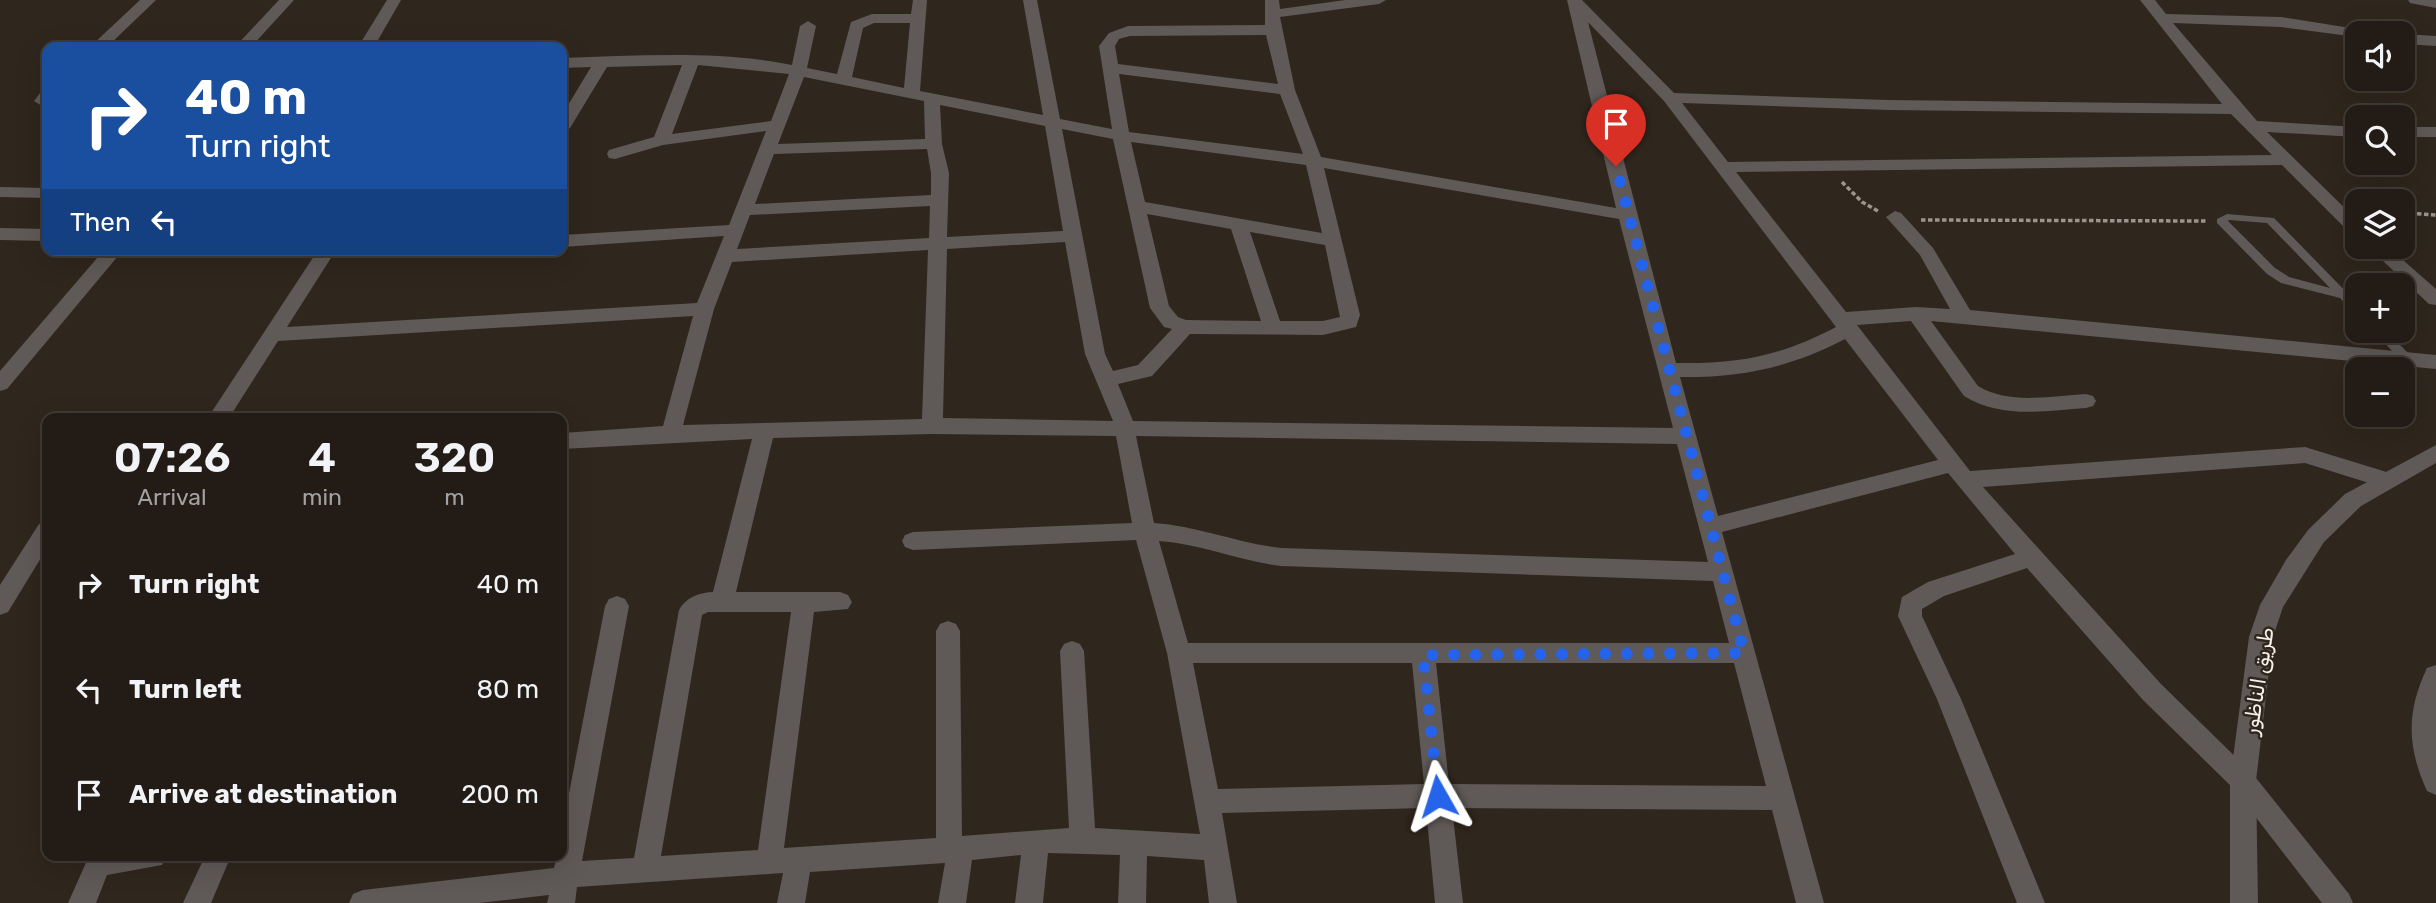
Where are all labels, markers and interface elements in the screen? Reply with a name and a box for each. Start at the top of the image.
map controls [2345,21,2415,427]
button: sound [2345,21,2415,91]
text: 40 m [185,68,307,126]
icon: right [70,70,161,161]
pin [1586,94,1646,166]
icon: arrive [1597,105,1635,143]
button: search [2345,105,2415,175]
text: Turn right [185,127,330,165]
button: layers [2345,189,2415,259]
icon: left [145,203,183,241]
text: Then [70,207,131,238]
button: + [2345,273,2415,343]
button: − [2345,357,2415,427]
text: 07:26 [114,433,230,483]
text: 4 [308,433,336,483]
text: 320 [414,433,495,483]
text: Arrival [138,483,207,511]
text: min [302,483,342,511]
text: m [444,483,465,511]
icon: right [70,566,108,604]
text: Turn right [129,569,259,600]
text: 40 m [477,569,539,600]
street label: طريق الناظور [2237,625,2279,739]
icon: left [70,671,108,709]
text: Turn left [129,674,241,705]
text: 80 m [476,674,539,705]
position arrow [1401,759,1475,833]
icon: arrive [70,776,108,814]
text: Arrive at destination [129,779,397,810]
text: 200 m [461,779,539,810]

